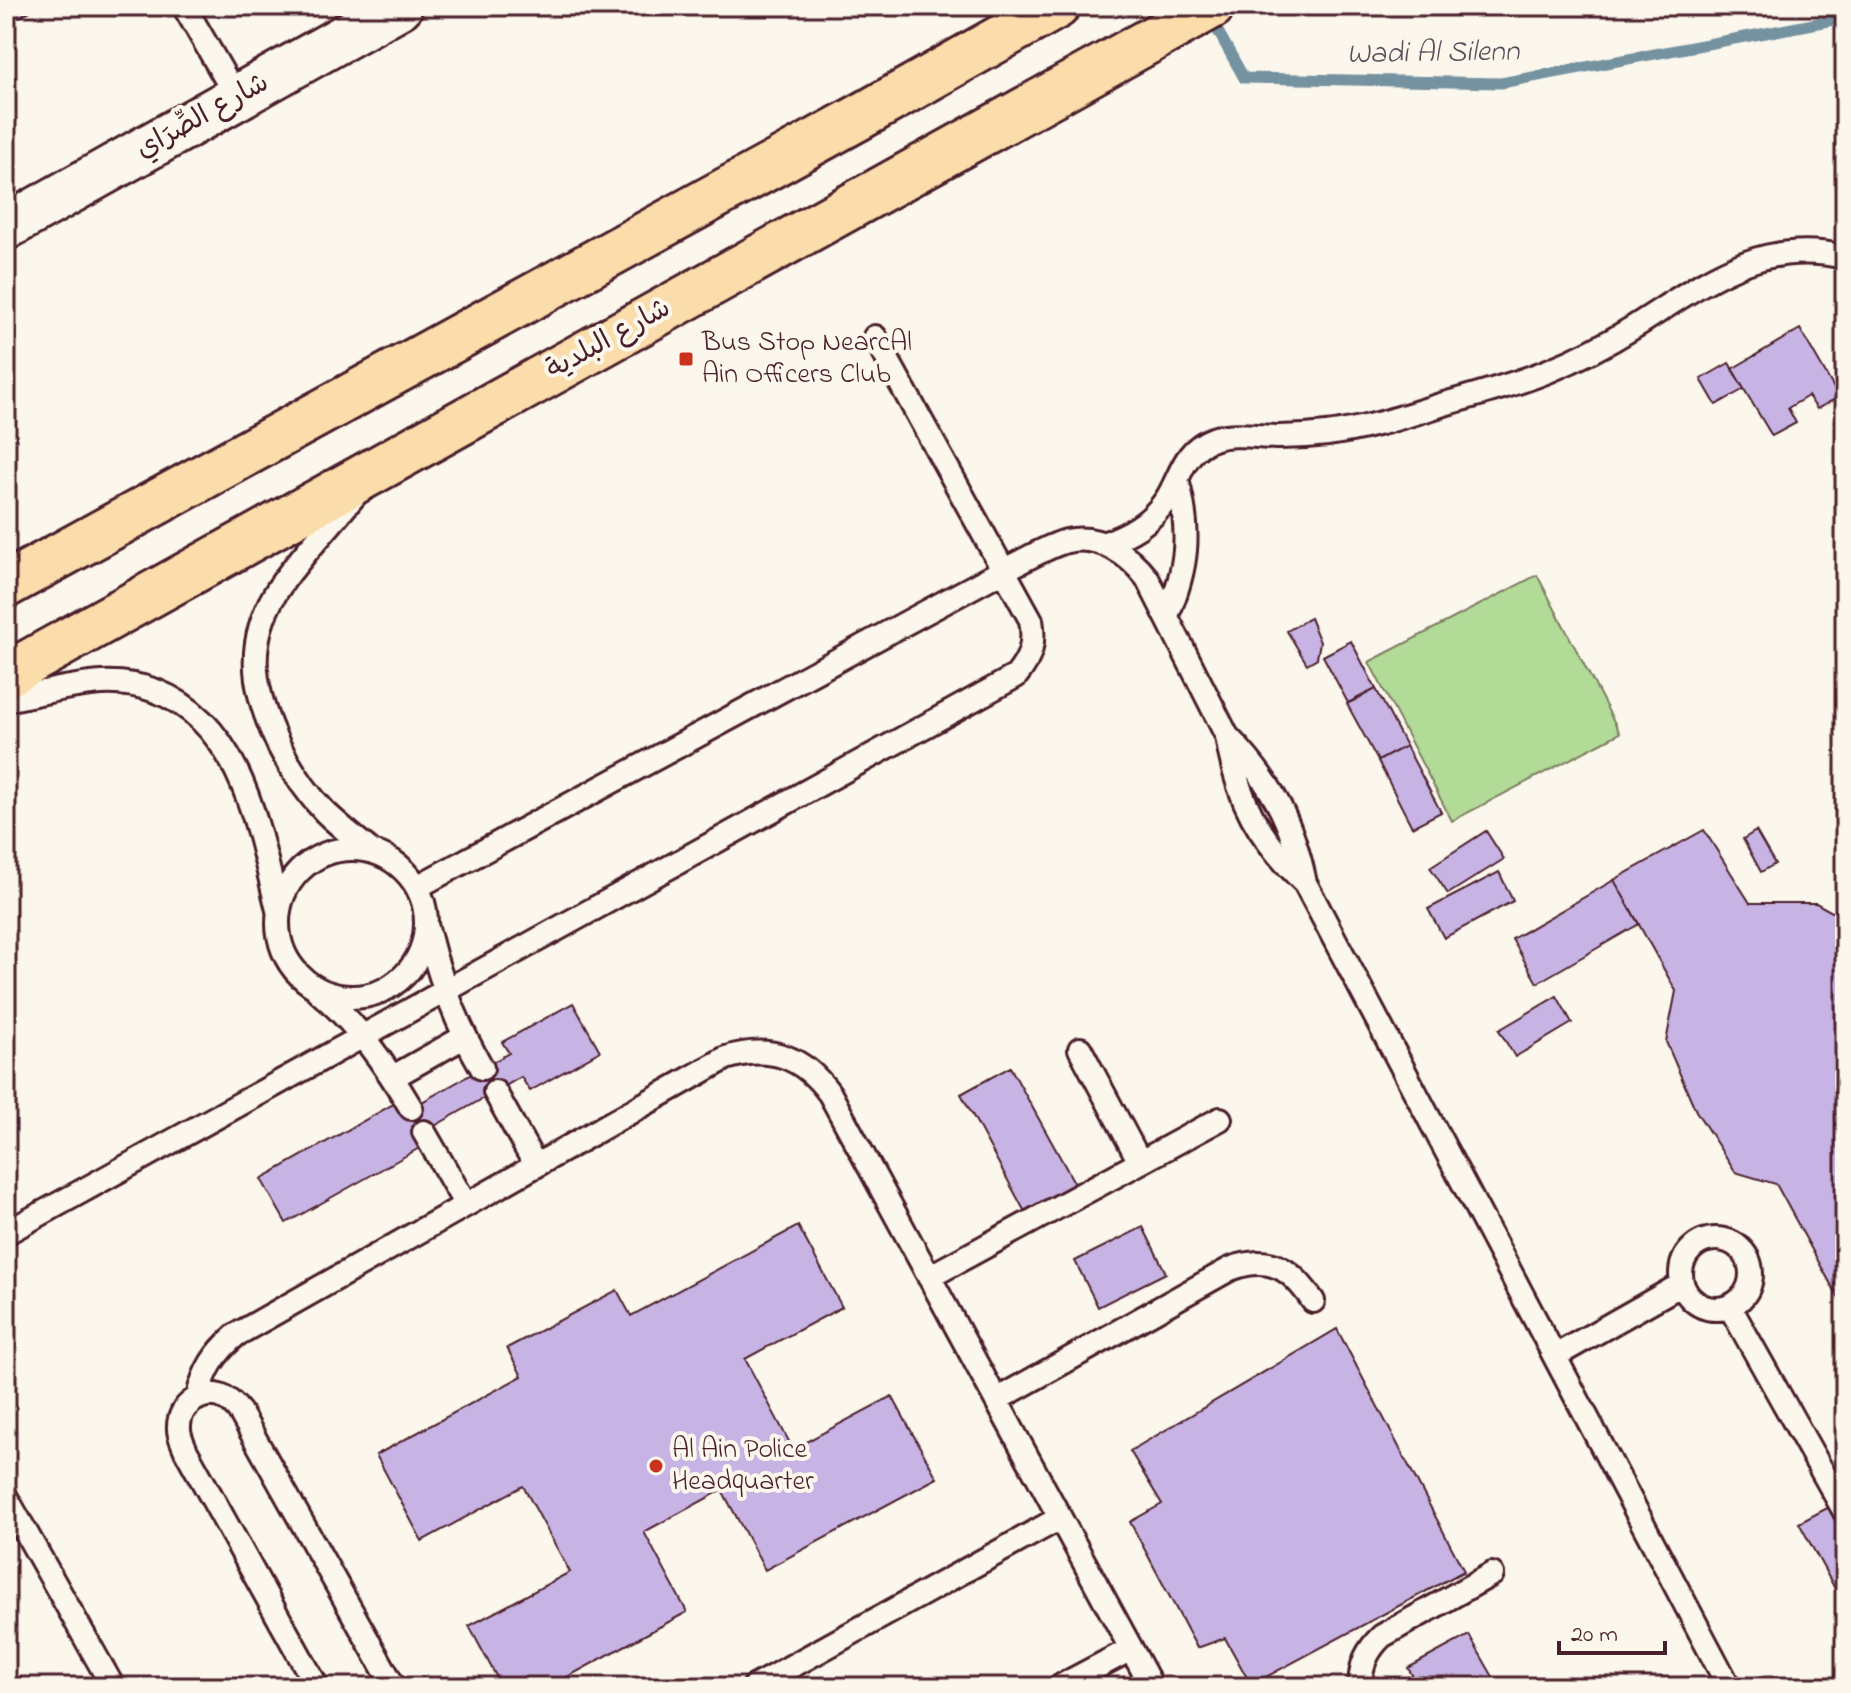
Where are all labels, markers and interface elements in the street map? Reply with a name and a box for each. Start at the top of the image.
water label: Wadi Al Silenn [1346,30,1521,78]
street label: شارع الصِّرَاي [129,64,277,170]
street label: شارع البلدية [539,289,679,391]
place label: Bus Stop NearcAl Ain Officers Club [701,323,912,396]
marker: Bus Stop NearcAl Ain Officers Club [677,350,695,368]
place label: Al Ain Police Headquarter [672,1430,814,1503]
marker: Al Ain Police Headquarter [647,1457,665,1475]
scale bar [1559,1605,1665,1655]
text: 20 m [1571,1618,1618,1653]

